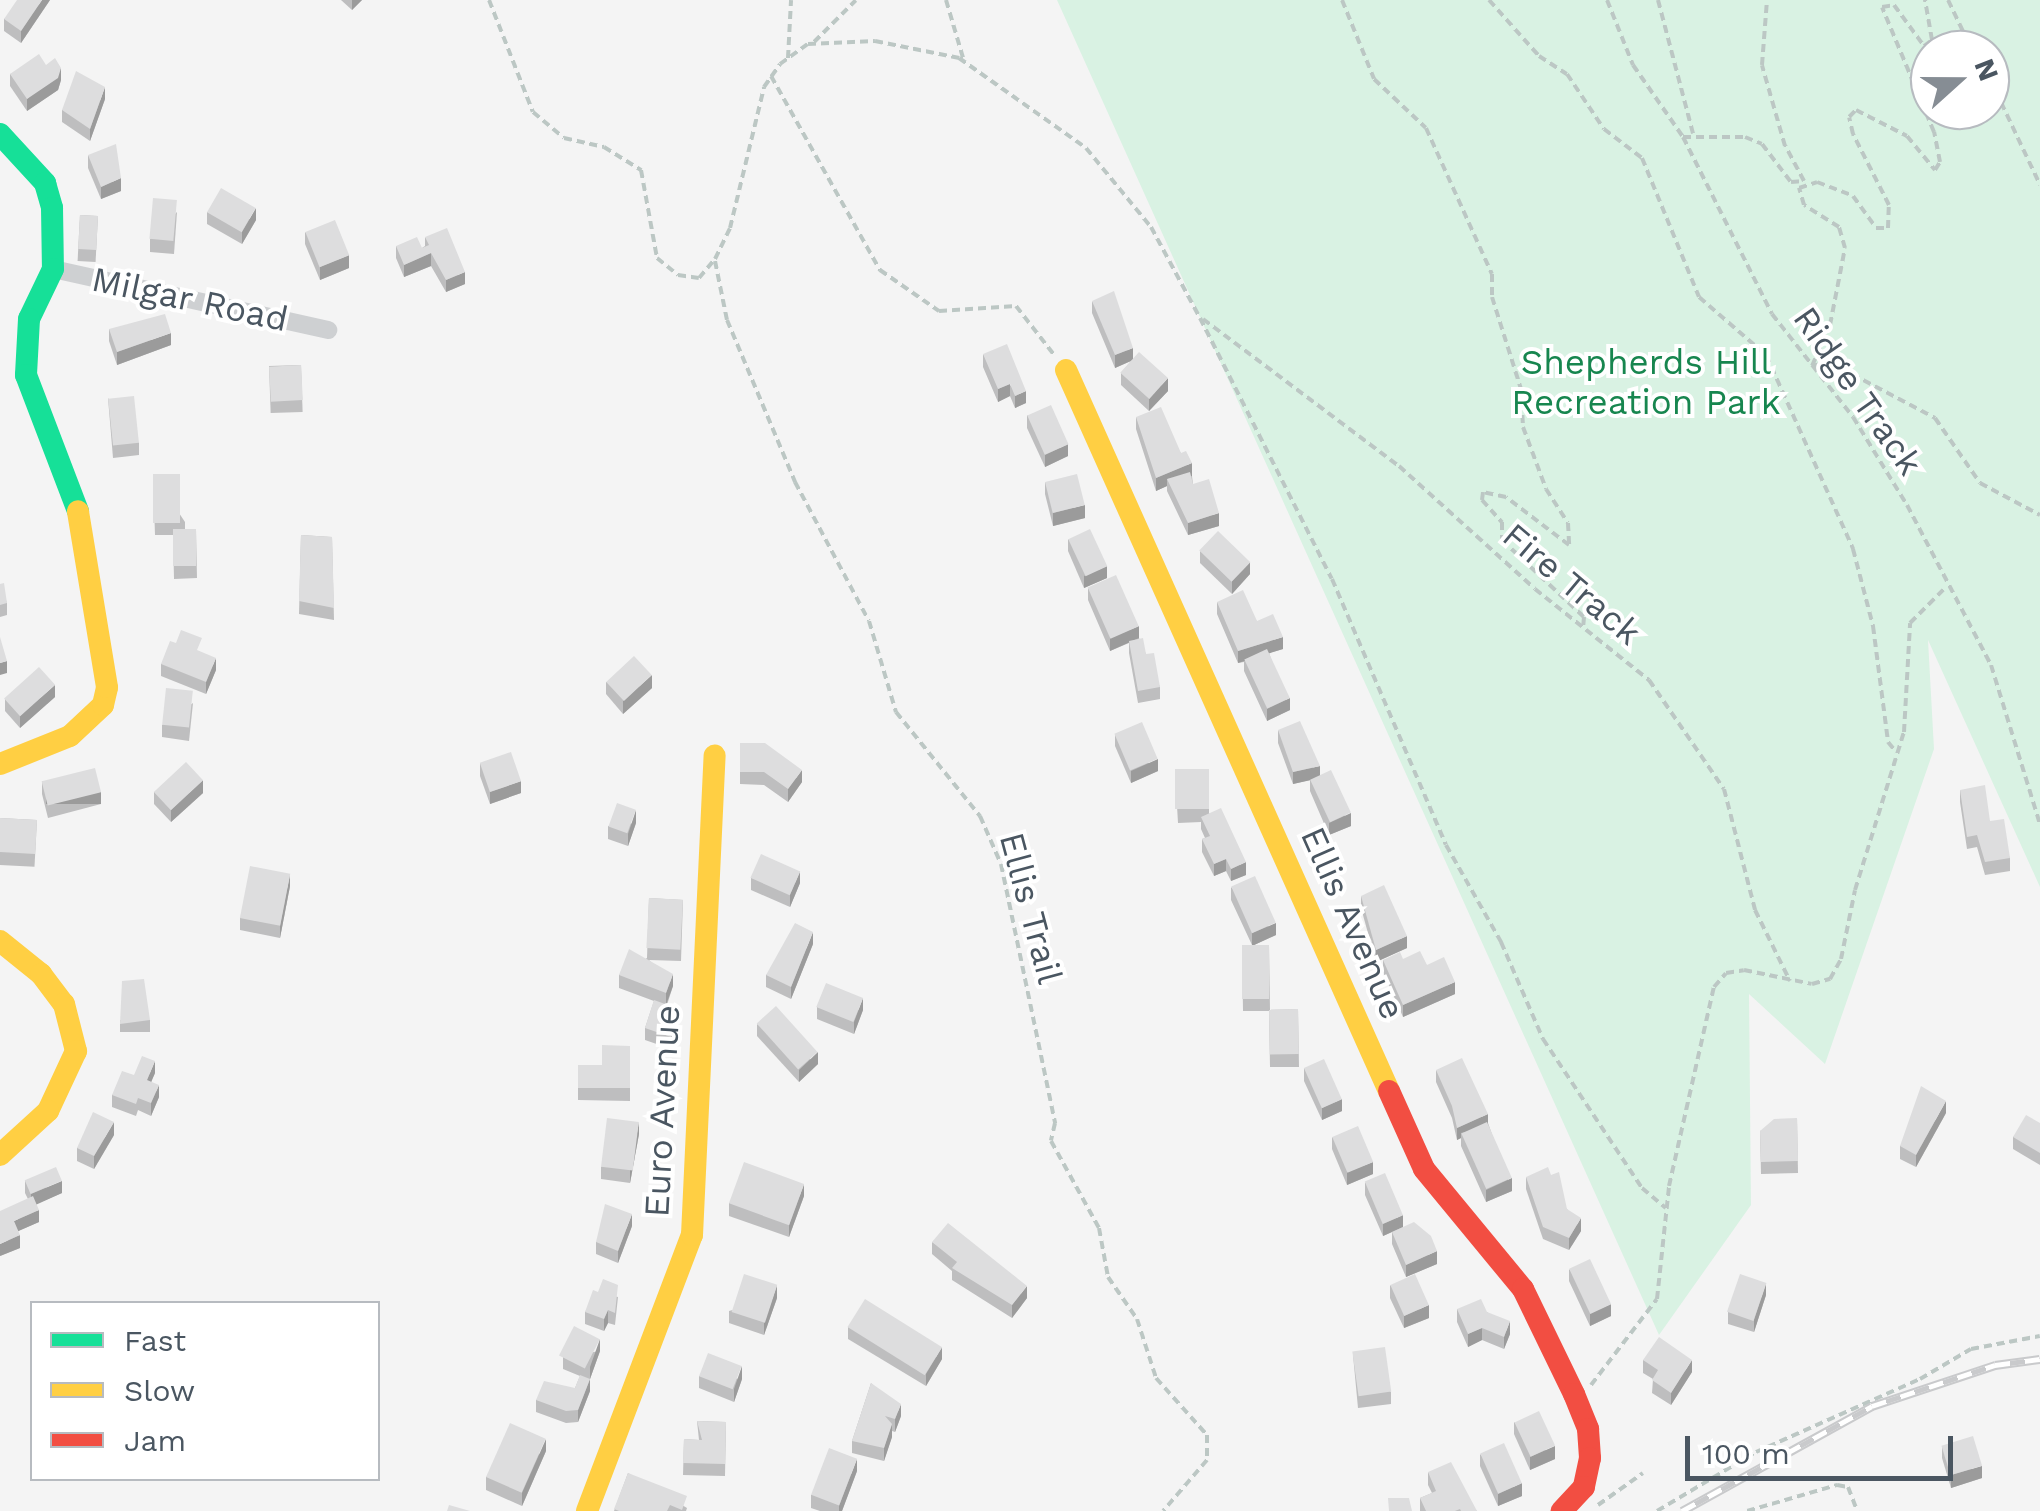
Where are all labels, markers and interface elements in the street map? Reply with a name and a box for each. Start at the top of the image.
north arrow [1910,30,2010,130]
text: N [1967,54,2006,85]
street label: Milgar Road [88,258,292,340]
street label: Ridge Track [1784,298,1932,484]
park label: Shepherds Hill Recreation Park [1511,341,1781,423]
street label: Fire Track [1494,514,1650,654]
street label: Ellis Avenue [1292,820,1414,1026]
street label: Ellis Trail [991,827,1071,989]
street label: Euro Avenue [635,1003,689,1219]
legend [30,1301,380,1481]
text: Fast [124,1323,186,1358]
text: Slow [124,1373,195,1408]
scale bar [1690,1416,1958,1478]
text: Jam [124,1423,186,1458]
text: 100 m [1702,1436,1790,1471]

